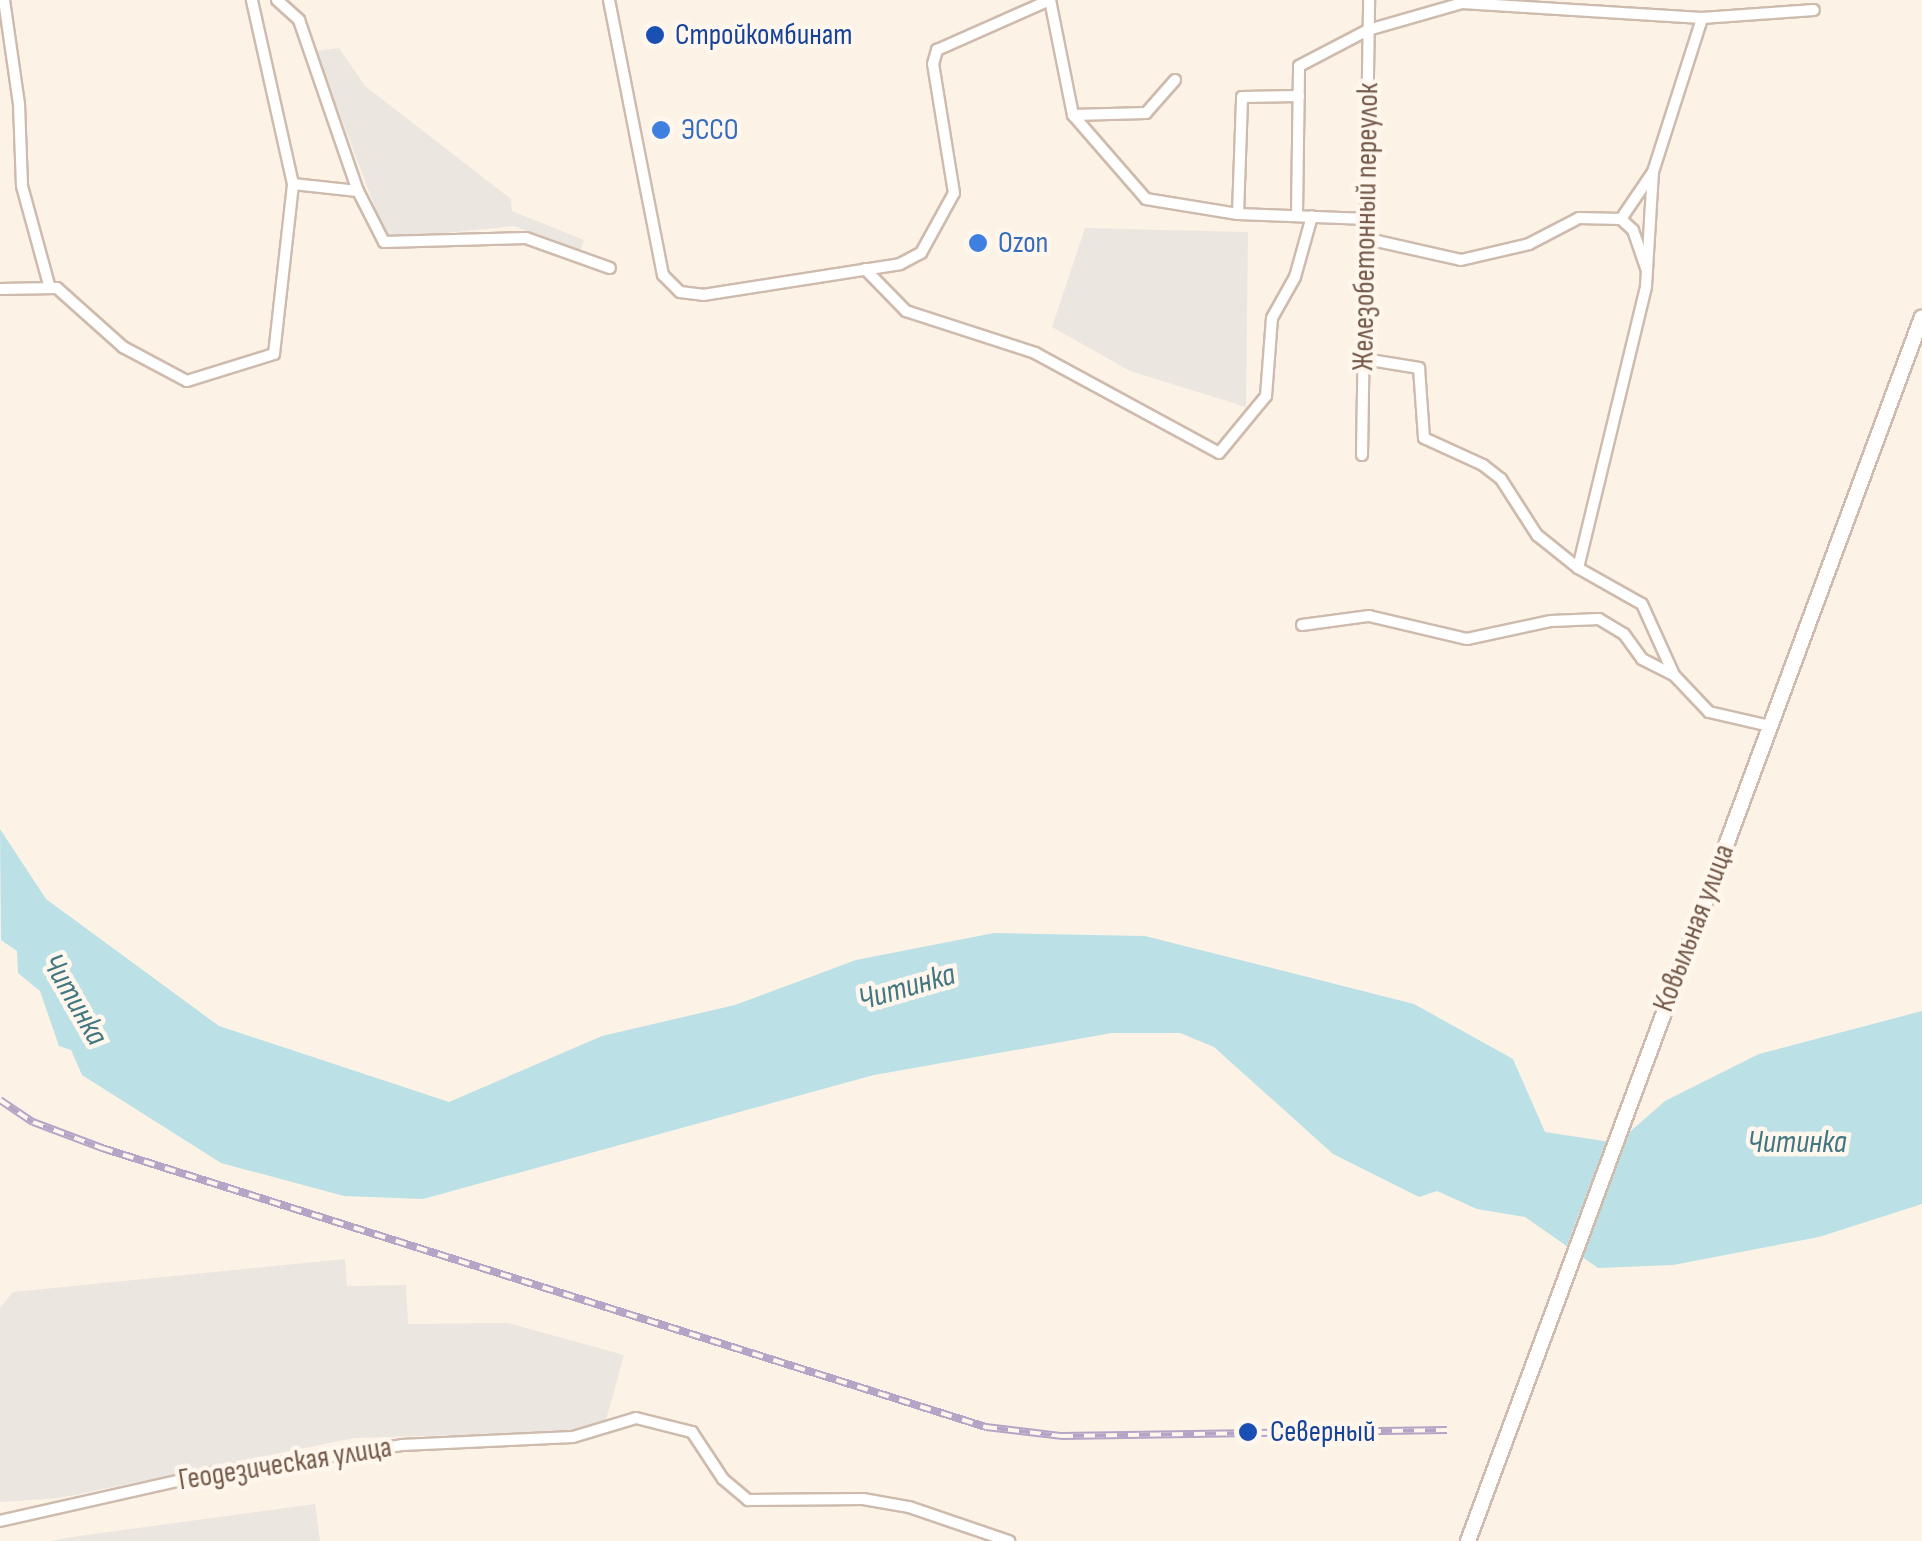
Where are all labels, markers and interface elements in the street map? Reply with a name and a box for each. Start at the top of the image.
place label: Стройкомбинат [675,17,853,53]
marker: Стройкомбинат [644,24,666,46]
street label: Железобетонный переулок [1345,83,1387,371]
place label: ЭССО [681,112,738,148]
marker: ЭССО [650,119,672,141]
place label: Ozon [998,225,1048,261]
marker: Ozon [967,232,989,254]
street label: Ковыльная улица [1646,839,1742,1017]
water label: Читинка [33,947,115,1053]
water label: Читинка [854,956,960,1020]
water label: Читинка [1747,1124,1847,1162]
place label: Северный [1270,1414,1375,1450]
marker: Северный [1235,1419,1261,1445]
street label: Геодезическая улица [176,1429,394,1499]

